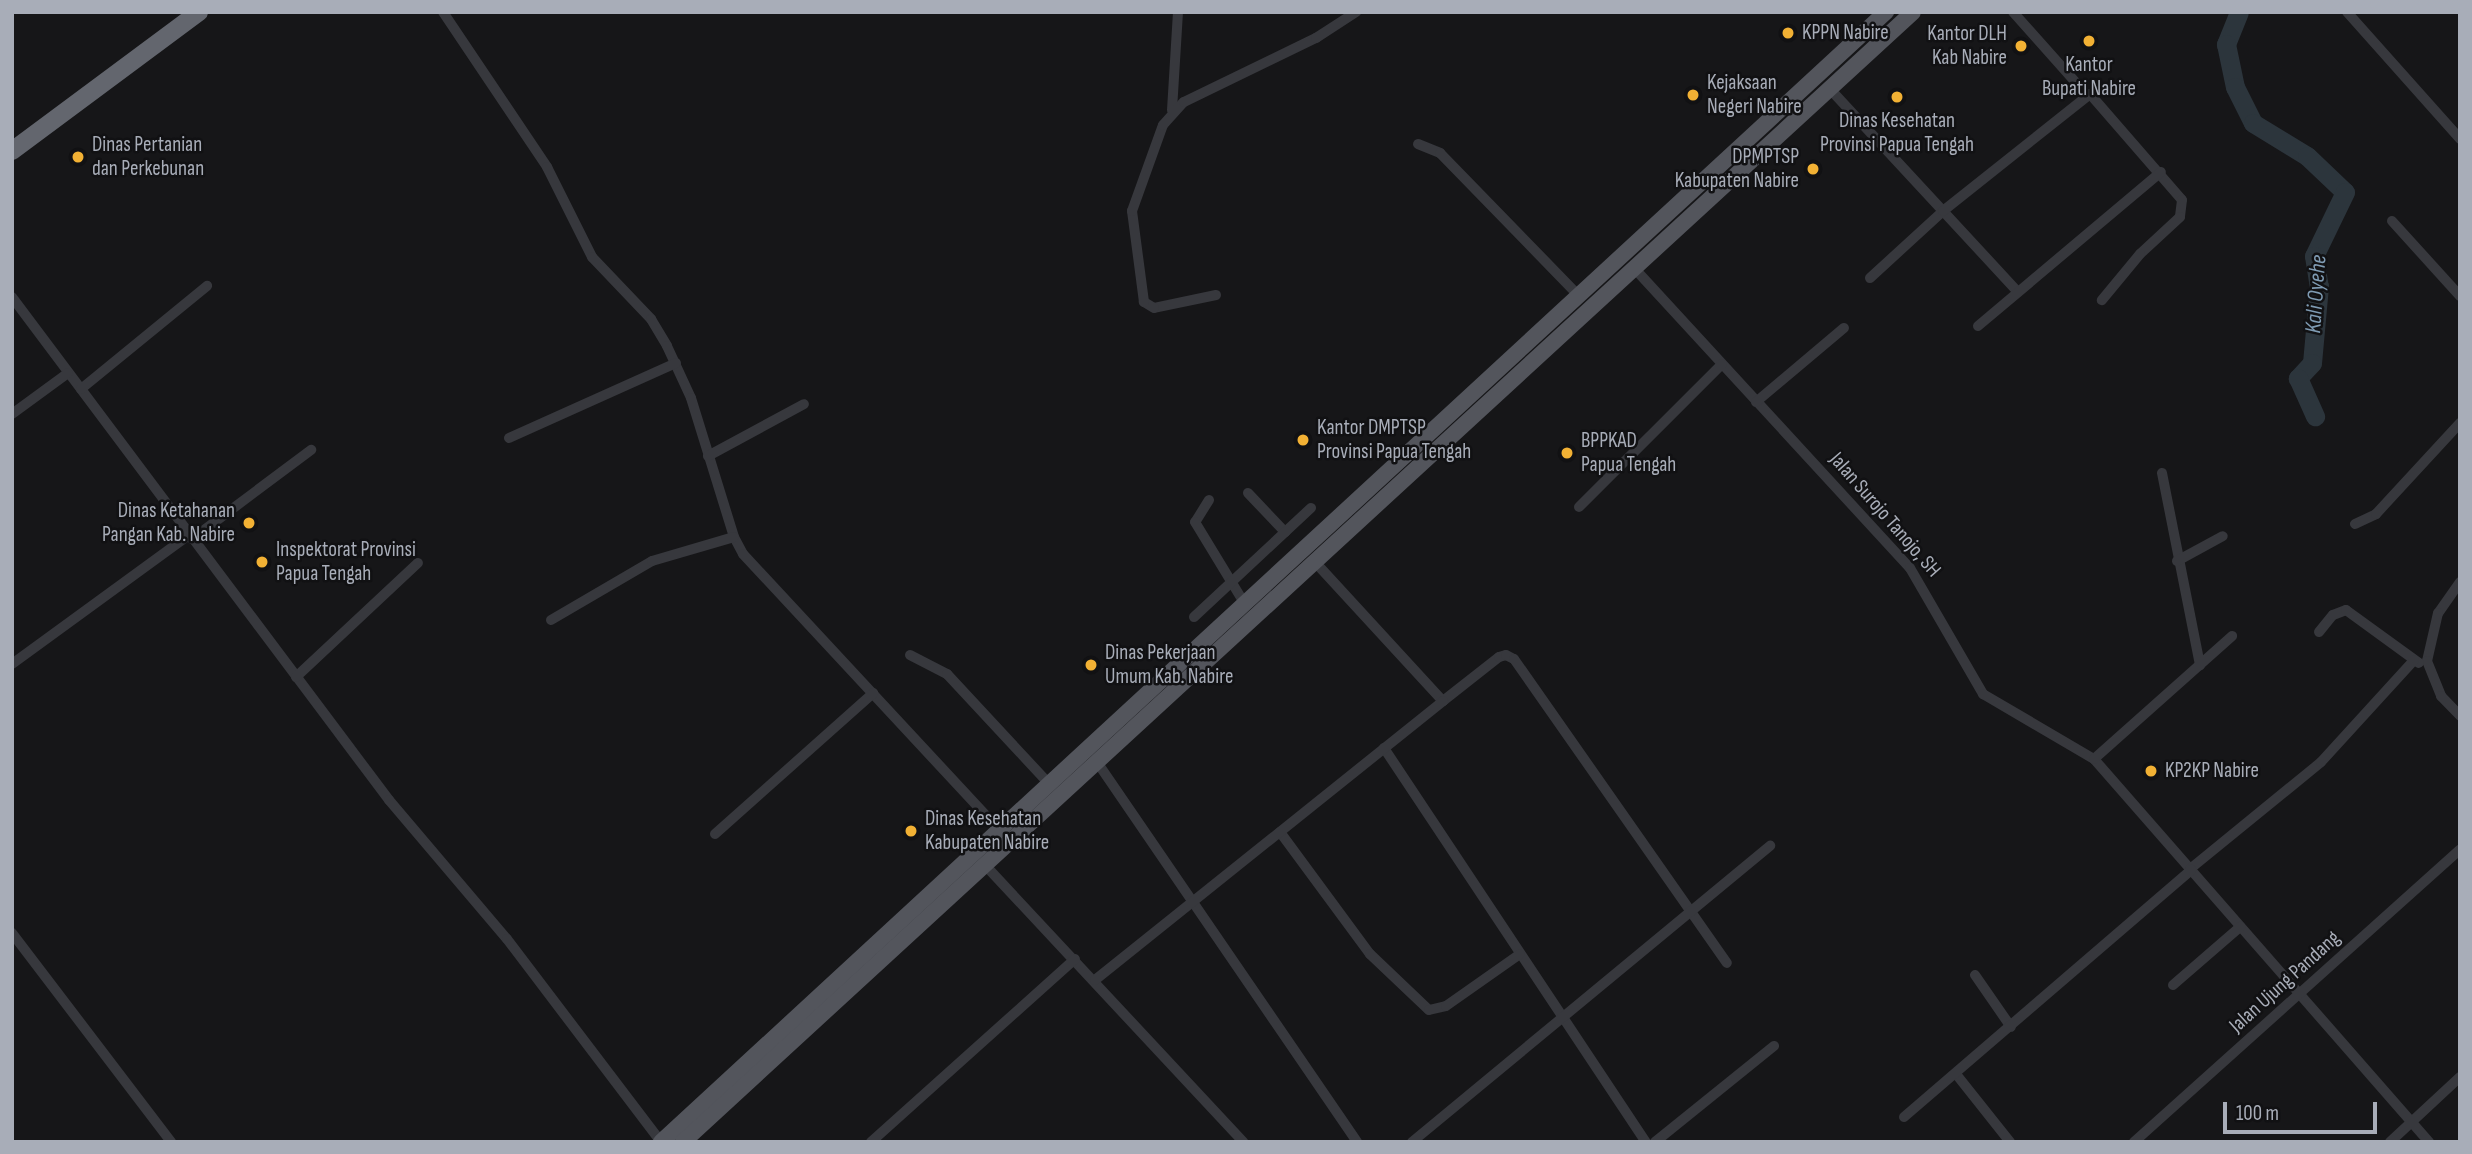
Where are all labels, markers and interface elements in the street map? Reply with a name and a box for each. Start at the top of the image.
place label: KPPN Nabire [1802,20,1889,46]
place label: Kantor DLH Kab Nabire [1927,21,2007,71]
marker: KPPN Nabire [1780,25,1796,41]
marker: Kantor Bupati Nabire [2081,33,2097,49]
marker: Kantor DLH Kab Nabire [2013,38,2029,54]
place label: Kantor Bupati Nabire [2042,52,2136,102]
place label: Kejaksaan Negeri Nabire [1707,70,1802,120]
marker: Kejaksaan Negeri Nabire [1685,87,1701,103]
marker: Dinas Kesehatan Provinsi Papua Tengah [1889,89,1905,105]
place label: Dinas Kesehatan Provinsi Papua Tengah [1820,108,1974,158]
place label: Dinas Pertanian dan Perkebunan [92,132,204,182]
place label: DPMPTSP Kabupaten Nabire [1675,144,1799,194]
marker: Dinas Pertanian dan Perkebunan [70,149,86,165]
marker: DPMPTSP Kabupaten Nabire [1805,161,1821,177]
water label: Kali Oyehe [2299,254,2333,334]
place label: Kantor DMPTSP Provinsi Papua Tengah [1317,415,1471,465]
place label: BPPKAD Papua Tengah [1581,428,1676,478]
marker: Kantor DMPTSP Provinsi Papua Tengah [1295,432,1311,448]
marker: BPPKAD Papua Tengah [1559,445,1575,461]
street label: Jalan Surojo Tanojo, SH [1824,447,1946,583]
place label: Dinas Ketahanan Pangan Kab. Nabire [102,498,235,548]
marker: Dinas Ketahanan Pangan Kab. Nabire [241,515,257,531]
place label: Inspektorat Provinsi Papua Tengah [276,537,416,587]
marker: Inspektorat Provinsi Papua Tengah [254,554,270,570]
place label: Dinas Pekerjaan Umum Kab. Nabire [1105,640,1233,690]
marker: Dinas Pekerjaan Umum Kab. Nabire [1083,657,1099,673]
place label: KP2KP Nabire [2165,758,2259,784]
marker: KP2KP Nabire [2143,763,2159,779]
place label: Dinas Kesehatan Kabupaten Nabire [925,806,1049,856]
marker: Dinas Kesehatan Kabupaten Nabire [903,823,919,839]
street label: Jalan Ujung Pandang [2224,926,2346,1038]
scale bar [2227,1088,2381,1132]
text: 100 m [2236,1101,2279,1126]

